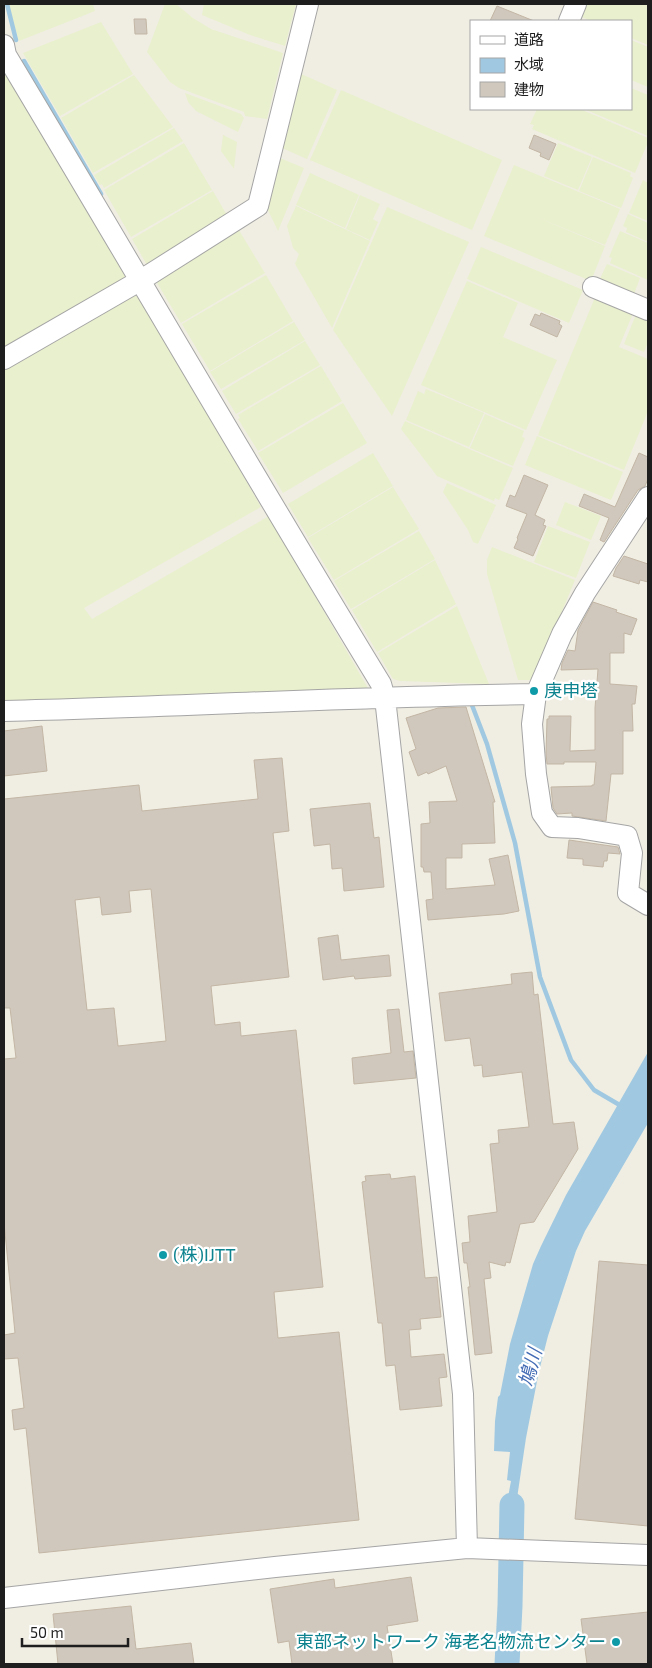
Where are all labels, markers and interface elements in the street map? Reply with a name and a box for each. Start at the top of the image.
legend [470,20,632,110]
text: 道路 [514,30,544,48]
text: 水域 [514,55,544,73]
text: 建物 [514,80,544,98]
place label: 庚申塔 [544,679,598,701]
marker: 庚申塔 [528,685,540,697]
place label: (株)IJTT [173,1243,236,1265]
marker: (株)IJTT [157,1249,169,1261]
water label: 鳩川 [513,1344,546,1388]
scale bar [22,1616,129,1648]
text: 50 m [30,1623,64,1641]
place label: 東部ネットワーク 海老名物流センター [296,1630,606,1652]
marker: 東部ネットワーク 海老名物流センター [610,1636,622,1648]

